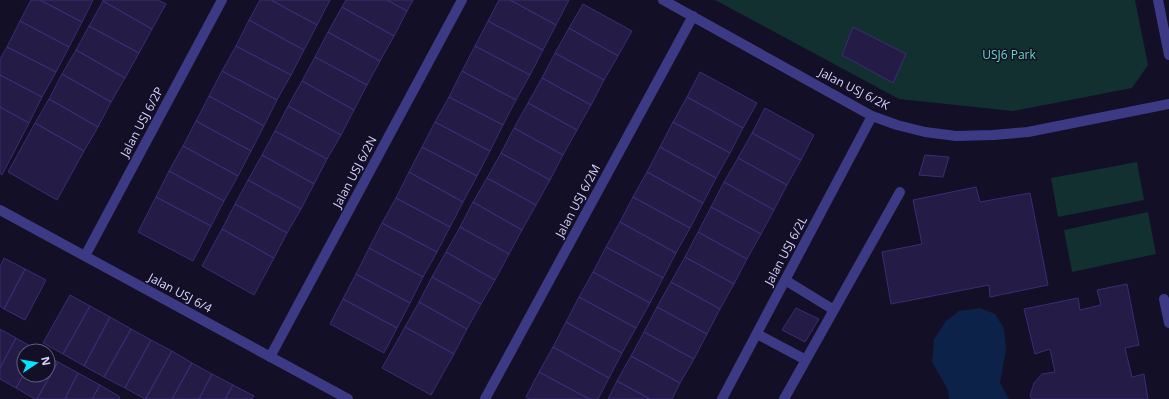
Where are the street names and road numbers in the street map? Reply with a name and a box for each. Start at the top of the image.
street label: Jalan USJ 6/2K [815,63,893,114]
street label: Jalan USJ 6/2P [115,84,167,161]
street label: Jalan USJ 6/2N [328,133,381,211]
street label: Jalan USJ 6/2M [551,161,604,241]
street label: Jalan USJ 6/2L [760,213,811,289]
street label: Jalan USJ 6/4 [145,268,215,317]

